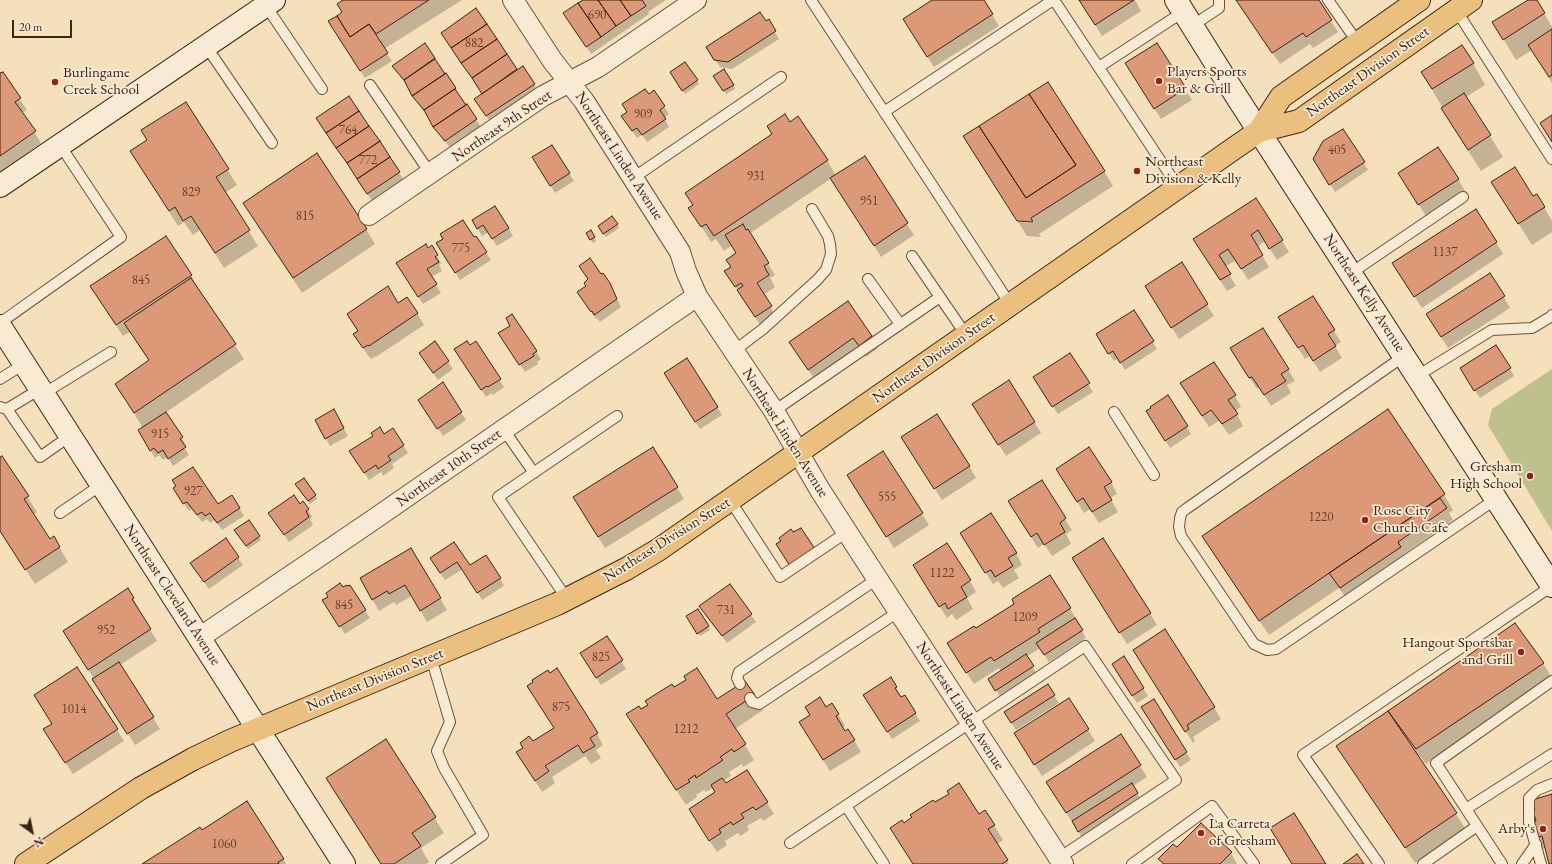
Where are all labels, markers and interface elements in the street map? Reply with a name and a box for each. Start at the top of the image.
house number: 690 [588,7,606,23]
scale bar [14,12,74,38]
text: 20 m [19,19,42,35]
street label: Northeast Division Street [1303,23,1433,121]
house number: 882 [465,35,483,51]
place label: Players Sports Bar & Grill [1167,63,1246,98]
place label: Burlingame Creek School [63,64,139,99]
marker: Players Sports Bar & Grill [1154,76,1164,86]
marker: Burlingame Creek School [50,77,60,87]
street label: Northeast 9th Street [449,86,555,166]
street label: Northeast Linden Avenue [571,89,667,223]
house number: 909 [634,106,652,122]
house number: 764 [339,122,357,138]
house number: 405 [1328,142,1346,158]
house number: 772 [359,152,377,168]
place label: Northeast Division & Kelly [1145,153,1241,188]
marker: Northeast Division & Kelly [1132,166,1142,176]
house number: 931 [747,168,765,184]
house number: 829 [182,184,200,200]
house number: 951 [860,193,878,209]
house number: 815 [296,208,314,224]
street label: Northeast Kelly Avenue [1319,231,1409,355]
house number: 775 [452,240,470,256]
house number: 1137 [1433,244,1457,260]
house number: 845 [132,272,150,288]
street label: Northeast Division Street [869,309,999,407]
street label: Northeast Linden Avenue [738,365,832,501]
street label: Northeast 10th Street [393,425,505,511]
house number: 915 [151,426,169,442]
place label: Gresham High School [1450,458,1522,493]
marker: Gresham High School [1525,471,1535,481]
house number: 927 [184,483,202,499]
house number: 555 [878,489,896,505]
street label: Northeast Division Street [600,494,734,586]
place label: Rose City Church Cafe [1373,502,1448,537]
house number: 1220 [1309,509,1333,525]
marker: Rose City Church Cafe [1360,515,1370,525]
street label: Northeast Cleveland Avenue [120,521,224,669]
house number: 1122 [930,565,954,581]
house number: 845 [335,597,353,613]
house number: 731 [717,602,735,618]
house number: 1209 [1013,609,1037,625]
house number: 952 [97,622,115,638]
place label: Hangout Sportsbar and Grill [1402,634,1513,669]
street label: Northeast Linden Avenue [912,639,1008,773]
street label: Northeast Division Street [304,644,446,716]
marker: Hangout Sportsbar and Grill [1516,647,1526,657]
house number: 825 [592,649,610,665]
house number: 875 [552,699,570,715]
house number: 1014 [62,701,86,717]
house number: 1212 [674,721,698,737]
north arrow [12,812,52,852]
place label: La Carreta of Gresham [1209,815,1276,850]
place label: Arby's [1498,820,1535,838]
marker: Arby's [1538,824,1548,834]
marker: La Carreta of Gresham [1196,828,1206,838]
text: N [31,834,46,850]
house number: 1060 [212,836,236,852]

